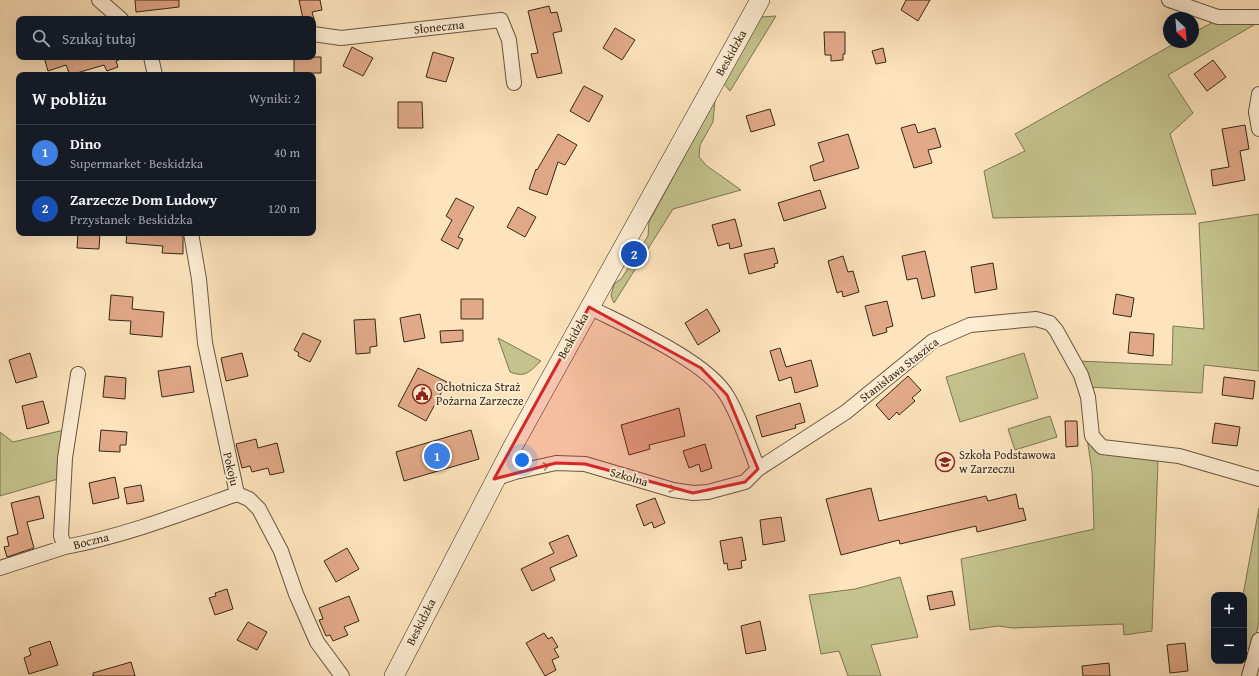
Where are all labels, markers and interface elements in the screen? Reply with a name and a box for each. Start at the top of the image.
north arrow [1163,12,1199,48]
street label: Słoneczna [413,15,465,38]
search box [16,16,316,60]
street label: Beskidzka [711,26,750,79]
icon: search [30,27,52,49]
text: Szukaj tutaj [62,28,136,49]
text: W pobliżu [32,86,107,111]
text: Wyniki: 2 [249,89,300,108]
text: Dino [70,133,101,154]
text: 1 [42,143,48,162]
text: 40 m [274,143,300,162]
text: Supermarket · Beskidzka [70,154,203,173]
text: Zarzecze Dom Ludowy [70,189,217,210]
text: 2 [42,199,48,218]
text: 120 m [268,199,300,218]
text: Przystanek · Beskidzka [70,210,193,229]
pin: 2 [621,239,647,269]
street label: Beskidzka [553,309,592,362]
street label: Stanisława Staszica [855,333,942,406]
place label: Ochotnicza Straż Pożarna Zarzecze [436,378,524,409]
public building icon: Ochotnicza Straż Pożarna Zarzecze [411,383,433,405]
pin: 1 [424,441,450,471]
place label: Szkoła Podstawowa w Zarzeczu [959,446,1056,477]
street label: Pokoju [219,450,244,488]
your location [512,450,532,470]
school or university icon: Szkoła Podstawowa w Zarzeczu [934,451,956,473]
one-way arrow [542,462,549,470]
street label: Szkolna [608,463,650,490]
one-way arrow [668,484,675,493]
street label: Boczna [71,528,111,553]
map controls [1211,592,1247,664]
button: + [1211,592,1247,628]
street label: Beskidzka [402,595,440,648]
button: − [1211,628,1247,664]

